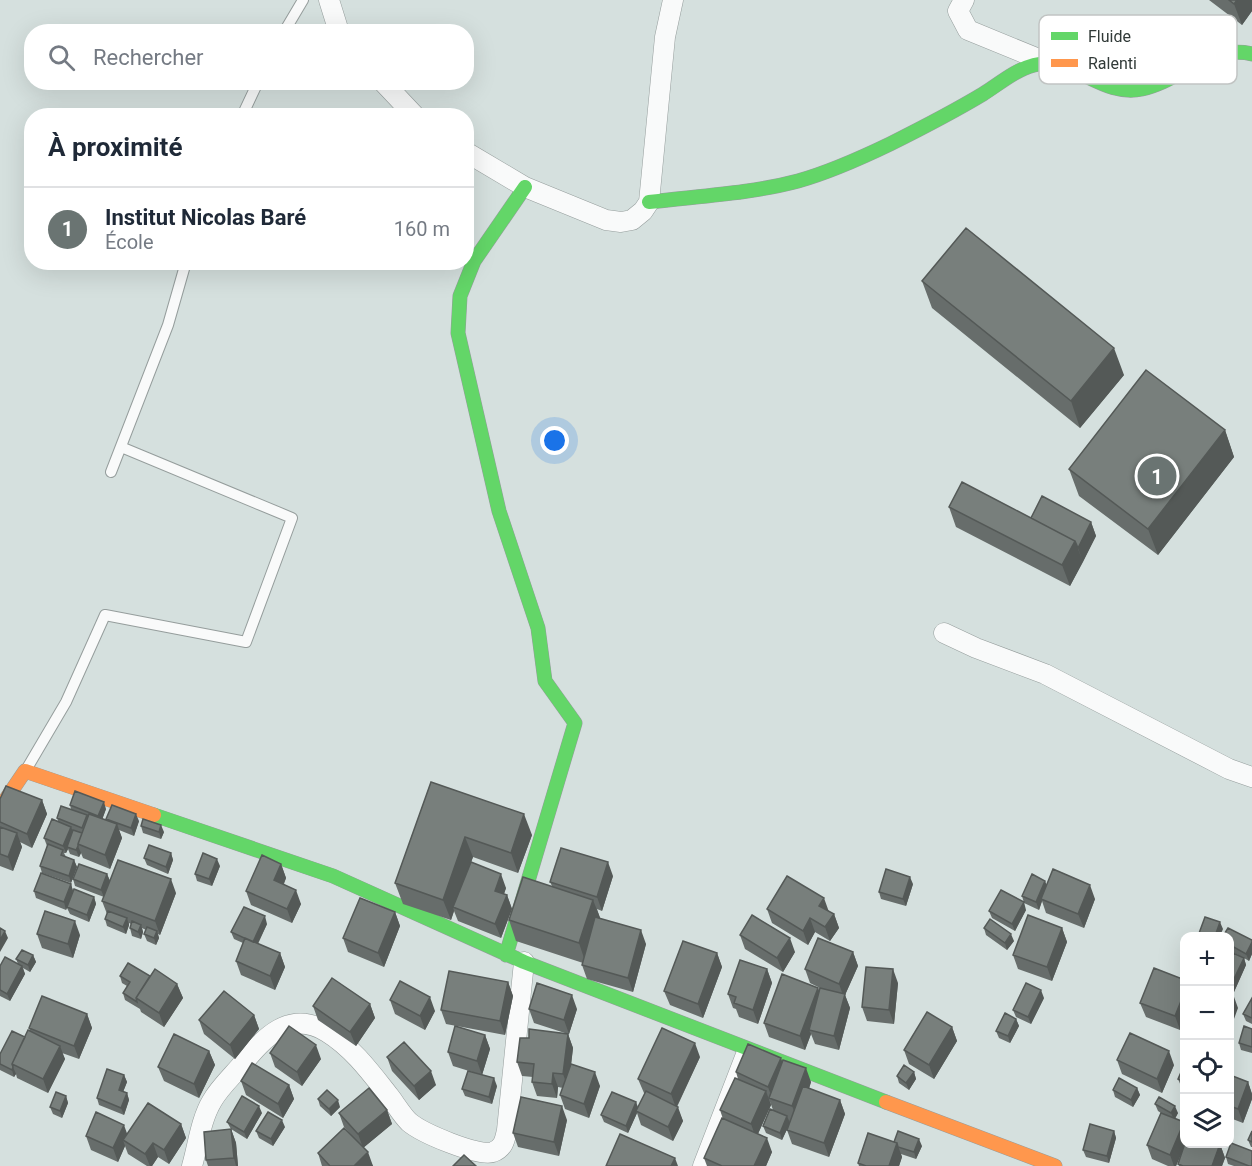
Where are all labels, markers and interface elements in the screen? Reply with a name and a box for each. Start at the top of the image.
legend [1039,15,1237,84]
search box [24,24,474,90]
text: Fluide [1088,27,1131,46]
icon: search [45,41,78,74]
text: Rechercher [93,45,204,70]
text: Ralenti [1088,54,1137,73]
text: À proximité [48,132,182,162]
text: Institut Nicolas Baré [105,205,306,230]
text: 1 [62,217,73,241]
text: 160 m [394,217,450,241]
text: École [105,230,154,254]
your location [540,426,569,455]
pin: 1 [1138,454,1176,498]
map controls [1180,932,1234,1148]
button: + [1180,932,1234,986]
button: − [1180,986,1234,1040]
button: locate [1180,1040,1234,1094]
button: layers [1180,1094,1234,1148]

